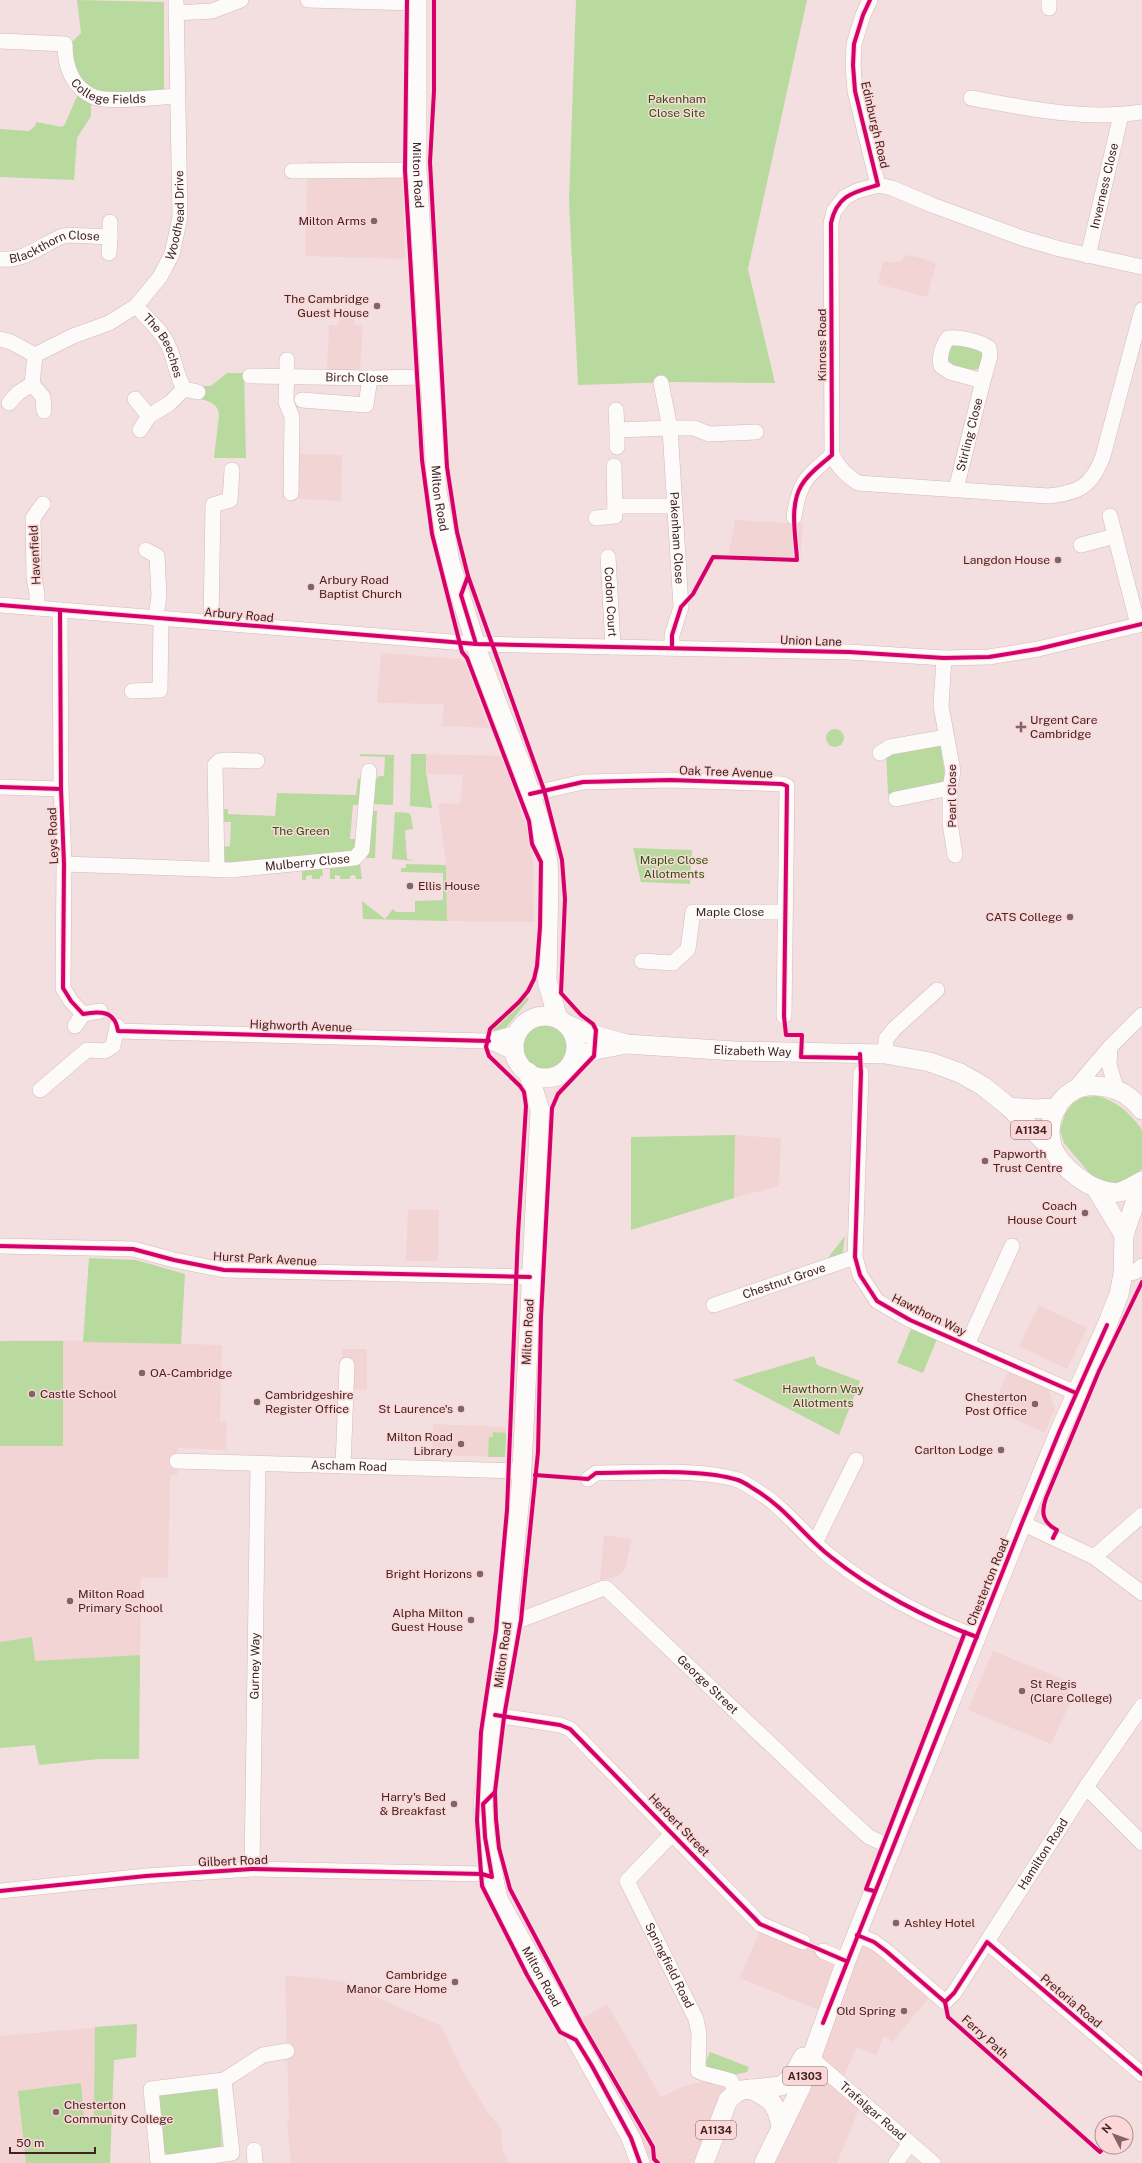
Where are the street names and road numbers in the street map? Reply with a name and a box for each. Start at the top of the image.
street label: College Fields [68,76,146,107]
street label: Edinburgh Road [858,80,892,170]
street label: Inverness Close [1088,141,1121,230]
street label: Milton Road [410,142,426,209]
street label: Woodhead Drive [163,170,187,263]
street label: Blackthorn Close [8,228,100,266]
street label: Kinross Road [815,309,829,381]
street label: The Beeches [140,311,185,380]
street label: Birch Close [325,370,389,385]
street label: Stirling Close [954,396,986,473]
street label: Milton Road [428,465,451,532]
street label: Pakenham Close [667,491,687,585]
street label: Havenfield [26,525,44,585]
street label: Codon Court [602,567,619,638]
street label: Arbury Road [204,605,274,625]
street label: Union Lane [780,633,842,649]
street label: Oak Tree Avenue [679,763,773,781]
street label: Pearl Close [945,764,959,828]
street label: Leys Road [45,807,61,865]
street label: Mulberry Close [264,851,351,874]
street label: Maple Close [696,905,765,919]
street label: Highworth Avenue [249,1017,353,1035]
street label: Elizabeth Way [713,1043,792,1059]
road number: A1134 [1011,1121,1051,1139]
street label: Hurst Park Avenue [213,1249,318,1269]
street label: Chestnut Grove [741,1260,828,1302]
street label: Hawthorn Way [889,1291,969,1339]
street label: Milton Road [519,1298,537,1366]
street label: Ascham Road [311,1458,387,1474]
street label: Chesterton Road [964,1536,1012,1628]
street label: Milton Road [491,1621,515,1689]
street label: Gurney Way [248,1632,263,1700]
street label: George Street [674,1652,741,1717]
street label: Herbert Street [646,1791,713,1859]
street label: Hamilton Road [1015,1816,1071,1892]
street label: Gilbert Road [198,1853,268,1869]
street label: Springfield Road [642,1920,697,2011]
street label: Milton Road [519,1944,564,2009]
street label: Pretoria Road [1038,1971,1104,2031]
street label: Ferry Path [959,2012,1011,2062]
road number: A1303 [783,2067,827,2085]
street label: Trafalgar Road [837,2079,909,2143]
road number: A1134 [696,2121,736,2139]

